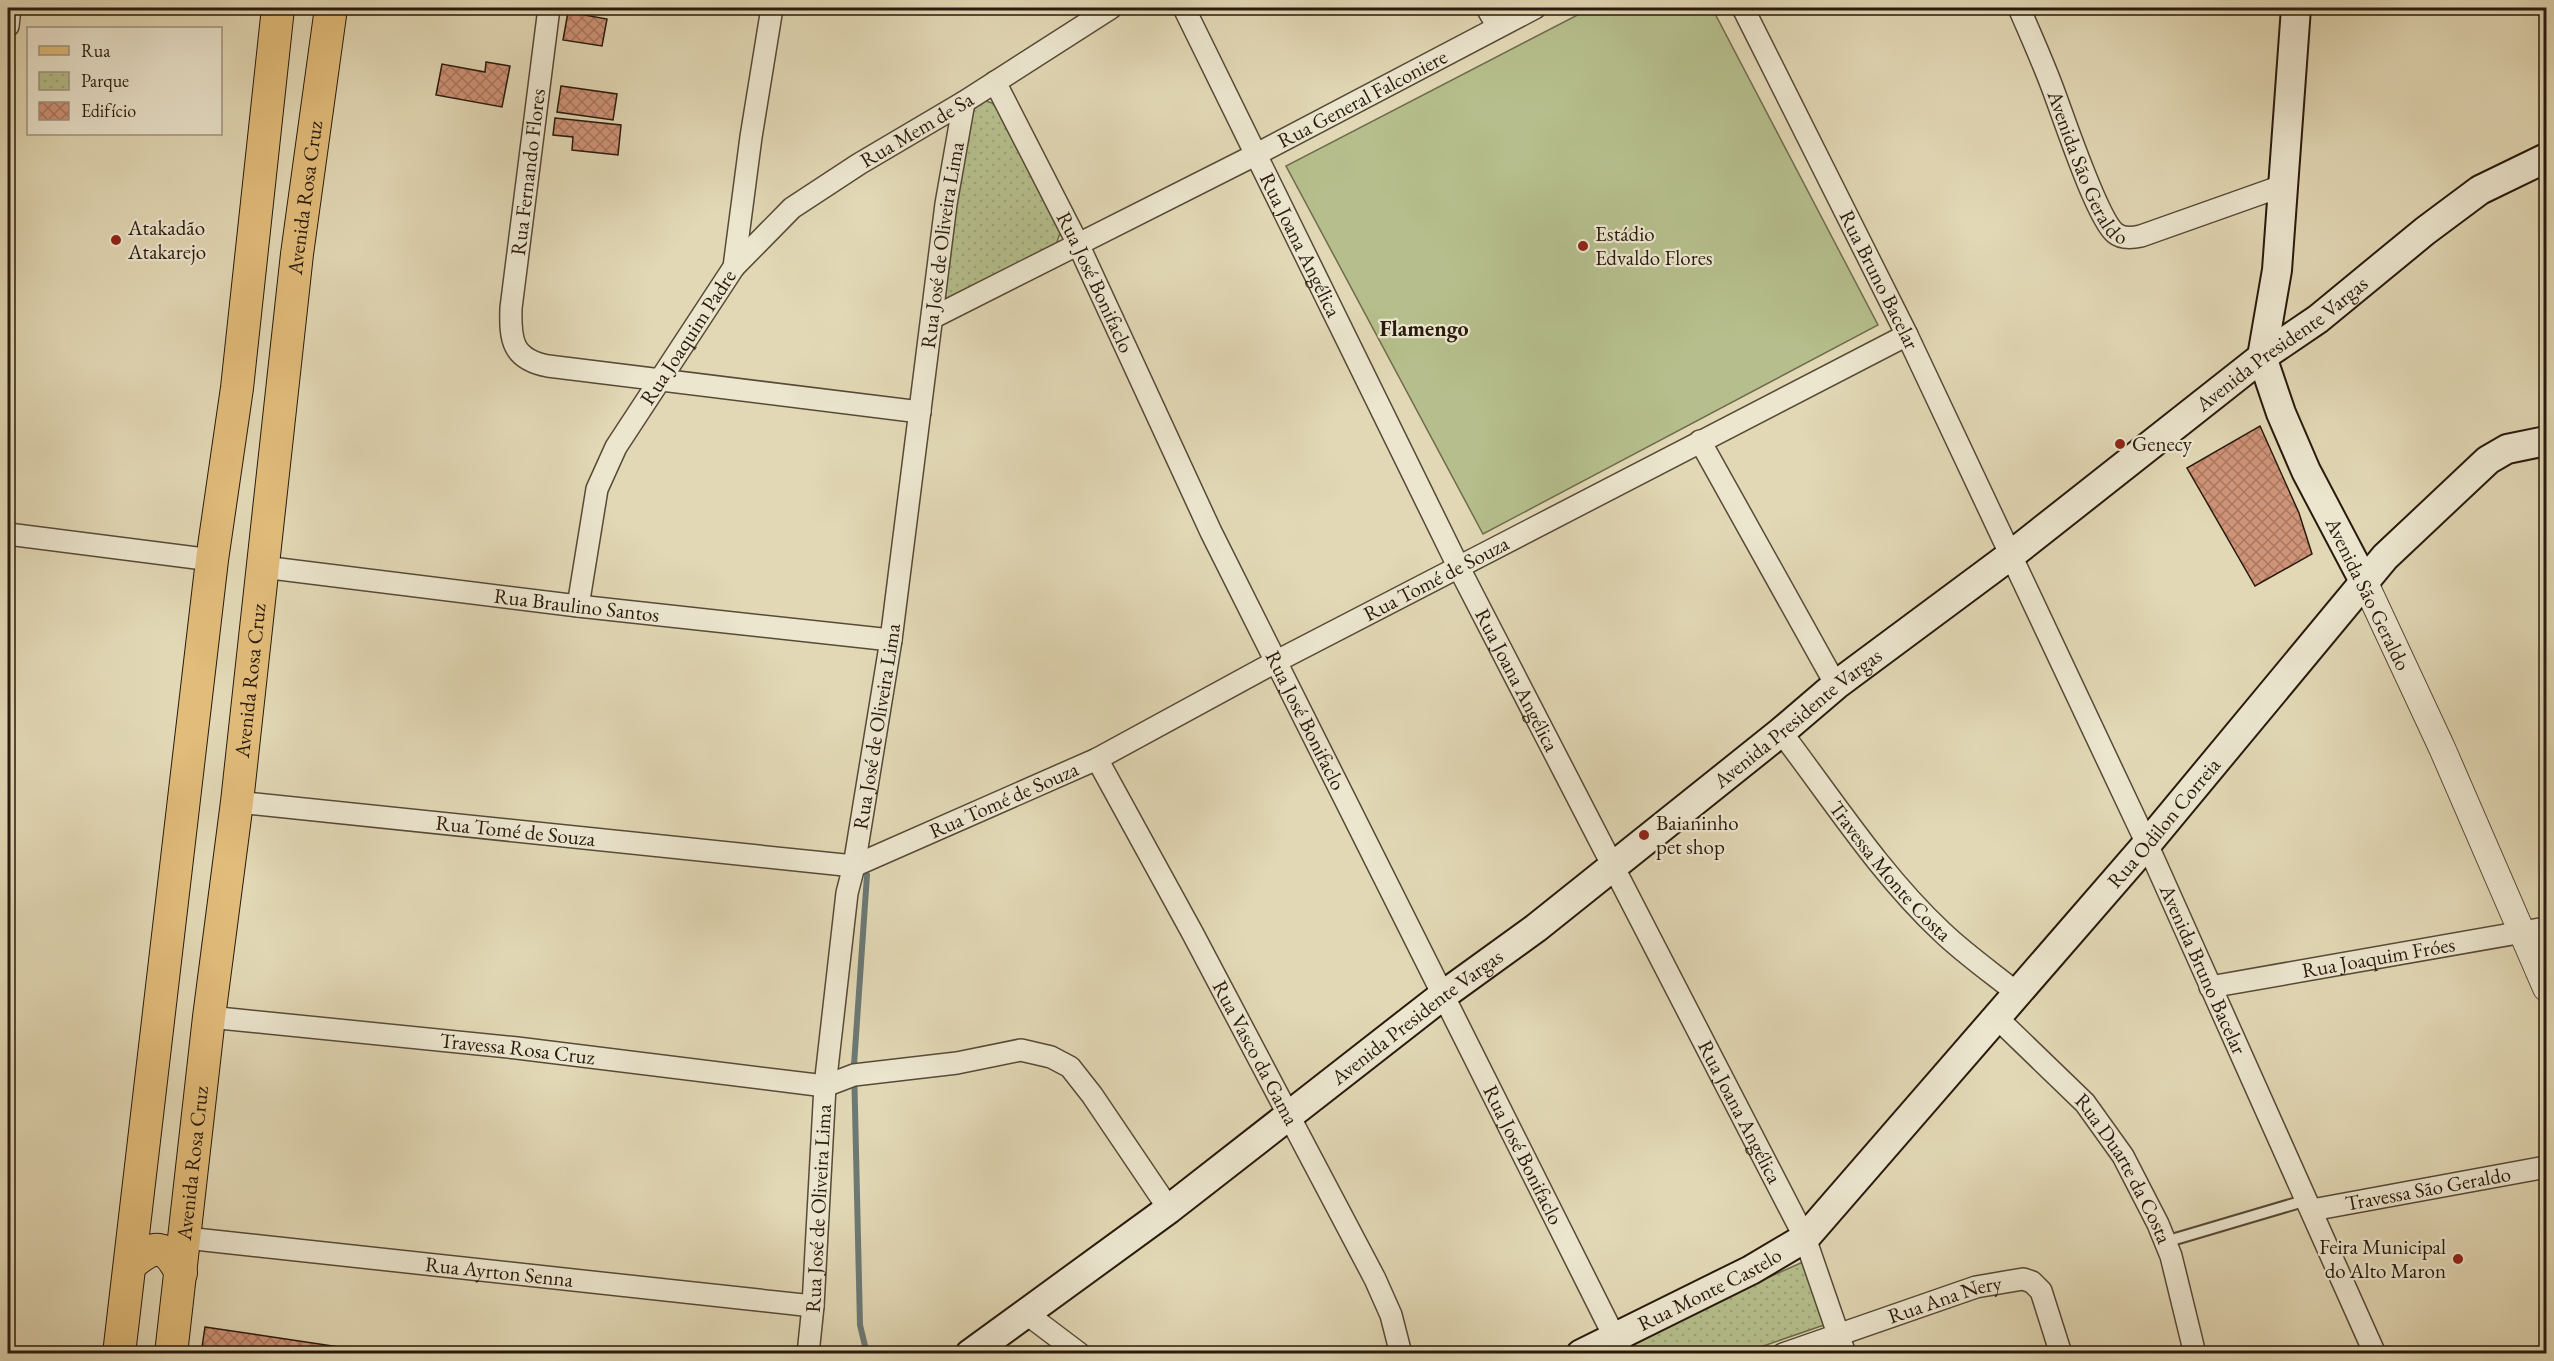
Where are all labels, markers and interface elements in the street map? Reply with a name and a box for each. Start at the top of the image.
legend [27,27,222,135]
text: Rua [81,39,111,62]
street label: Rua General Falconiere [1273,43,1452,154]
text: Parque [81,69,129,92]
street label: Rua Mem de Sa [855,85,979,173]
street label: Avenida São Geraldo [2041,86,2130,250]
street label: Rua Fernando Flores [504,87,551,257]
text: Edifício [81,99,136,122]
street label: Avenida Rosa Cruz [281,119,328,277]
street label: Rua José de Oliveira Lima [914,139,970,350]
street label: Rua Joana Angélica [1254,168,1348,322]
street label: Rua Bruno Bacelar [1834,205,1926,354]
street label: Rua José Bonifaclo [1051,207,1140,357]
place label: Atakadão Atakarejo [127,214,206,265]
place label: Estádio Edvaldo Flores [1595,220,1713,271]
marker: Atakadão Atakarejo [109,233,123,247]
marker: Estádio Edvaldo Flores [1576,239,1590,253]
street label: Rua Joaquim Padre [633,264,742,410]
street label: Avenida Presidente Vargas [2189,270,2373,418]
district label: Flamengo [1379,314,1469,343]
place label: Genecy [2132,430,2193,457]
marker: Genecy [2113,437,2127,451]
street label: Avenida São Geraldo [2319,512,2417,675]
street label: Rua Tomé de Souza [1359,529,1514,627]
street label: Rua Braulino Santos [492,582,661,628]
street label: Avenida Rosa Cruz [228,602,272,760]
street label: Rua Joana Angélica [1469,604,1566,757]
street label: Rua José de Oliveira Lima [846,621,906,832]
street label: Avenida Presidente Vargas [1707,642,1887,794]
street label: Rua José Bonifaclo [1260,646,1352,795]
street label: Rua Odilon Correia [2101,751,2226,894]
street label: Rua Tomé de Souza [925,755,1083,844]
street label: Travessa Monte Costa [1823,795,1958,947]
street label: Rua Tomé de Souza [434,809,597,852]
place label: Baianinho pet shop [1656,809,1739,860]
marker: Baianinho pet shop [1637,828,1651,842]
street label: Avenida Bruno Bacelar [2153,879,2253,1058]
street label: Rua Joaquim Fróes [2300,930,2457,984]
street label: Avenida Presidente Vargas [1325,942,1508,1091]
street label: Rua Vasco da Gama [1207,975,1306,1130]
street label: Travessa Rosa Cruz [439,1026,597,1071]
street label: Rua Joana Angélica [1692,1035,1789,1188]
street label: Rua José Bonifaclo [1477,1080,1570,1229]
street label: Avenida Rosa Cruz [170,1084,214,1243]
street label: Rua Duarte da Costa [2070,1087,2179,1248]
street label: Rua José de Oliveira Lima [799,1103,837,1313]
street label: Travessa São Geraldo [2343,1160,2513,1217]
place label: Feira Municipal do Alto Maron [2319,1233,2446,1284]
street label: Rua Monte Castelo [1633,1241,1786,1337]
street label: Rua Ayrton Senna [424,1250,575,1293]
marker: Feira Municipal do Alto Maron [2451,1252,2465,1266]
street label: Rua Ana Nery [1884,1269,2004,1330]

